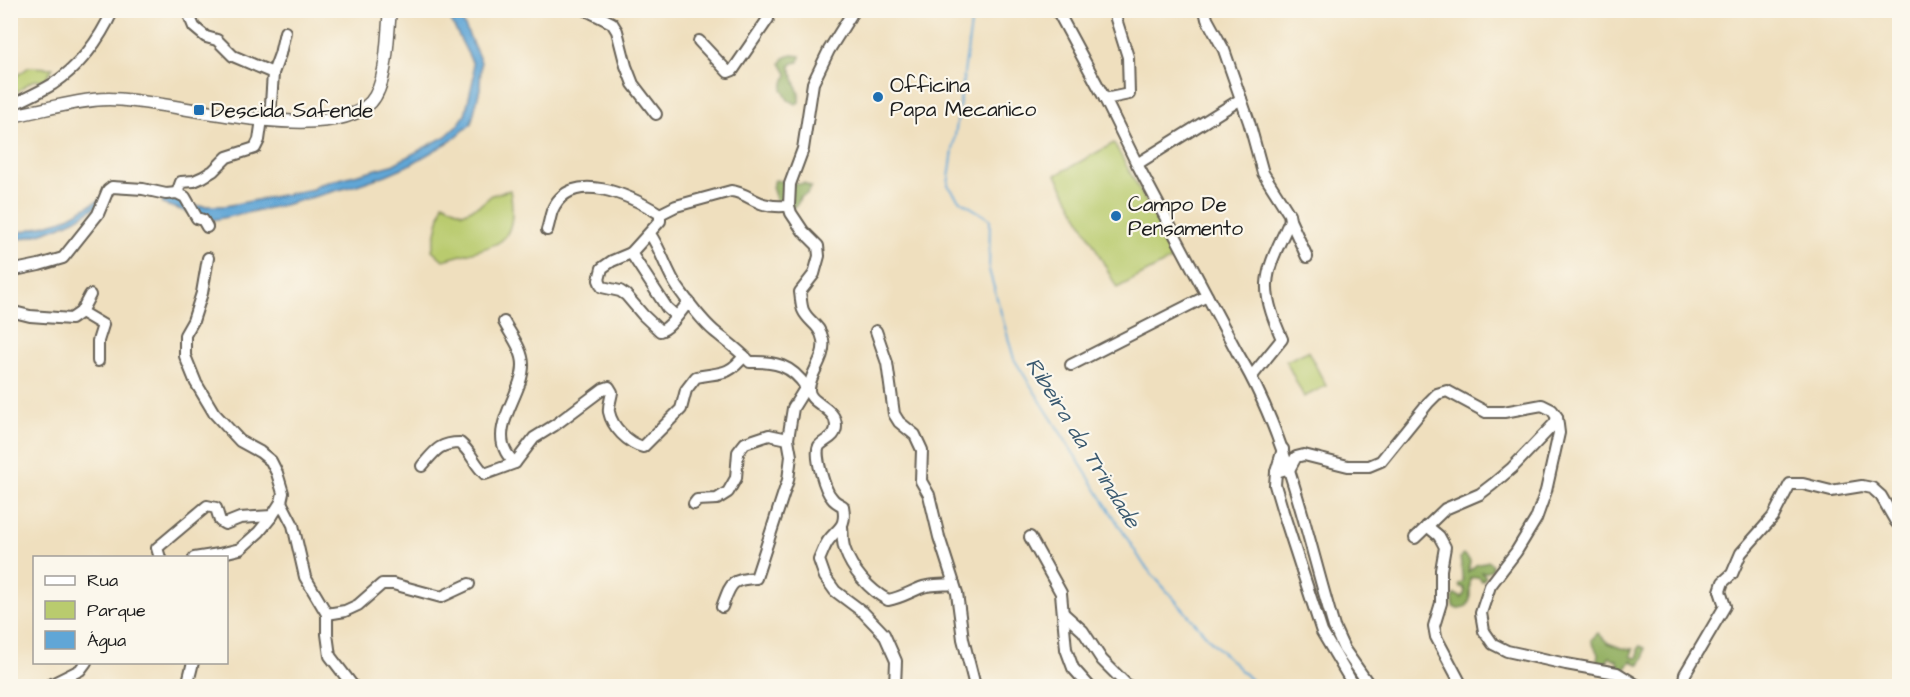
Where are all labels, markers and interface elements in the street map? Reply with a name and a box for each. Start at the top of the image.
place label: Officina Papa Mecanico [890,71,1037,125]
marker: Officina Papa Mecanico [871,90,885,104]
place label: Descida Safende [211,96,373,125]
marker: Descida Safende [192,103,206,117]
place label: Campo De Pensamento [1128,190,1243,243]
marker: Campo De Pensamento [1109,209,1123,223]
water label: Ribeira da Trindade [1018,352,1148,535]
legend [33,556,228,664]
text: Rua [87,568,118,593]
text: Parque [87,598,146,623]
text: Água [87,628,126,654]

